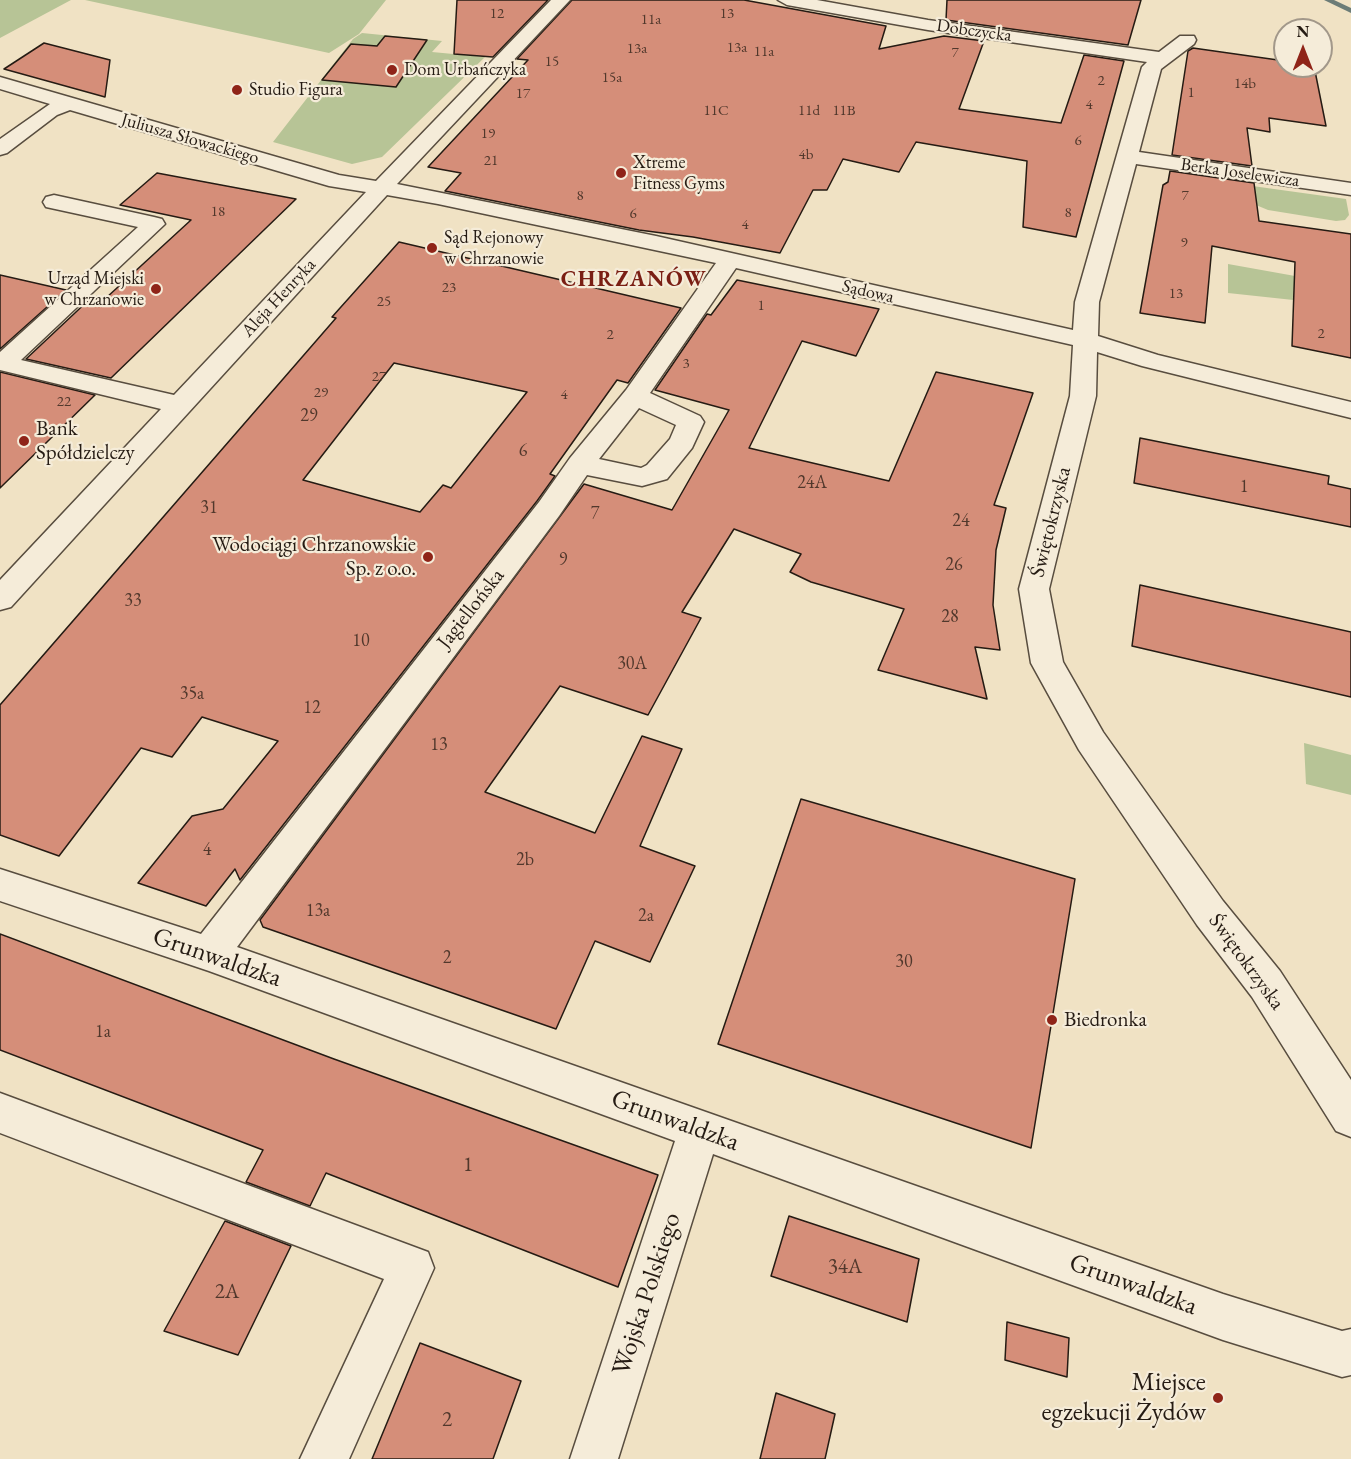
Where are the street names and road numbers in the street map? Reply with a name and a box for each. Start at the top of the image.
street label: Dobczycka [935,15,1013,47]
street label: Juliusza Słowackiego [119,109,261,169]
street label: Berka Joselewicza [1179,154,1301,192]
street label: Aleja Henryka [237,254,321,342]
street label: Sądowa [840,276,896,308]
street label: Świętokrzyska [1025,464,1077,580]
street label: Jagiellońska [432,564,510,654]
street label: Świętokrzyska [1203,909,1289,1015]
street label: Grunwaldzka [149,921,285,995]
street label: Grunwaldzka [607,1083,743,1159]
street label: Wojska Polskiego [606,1209,688,1379]
street label: Grunwaldzka [1065,1247,1201,1323]

